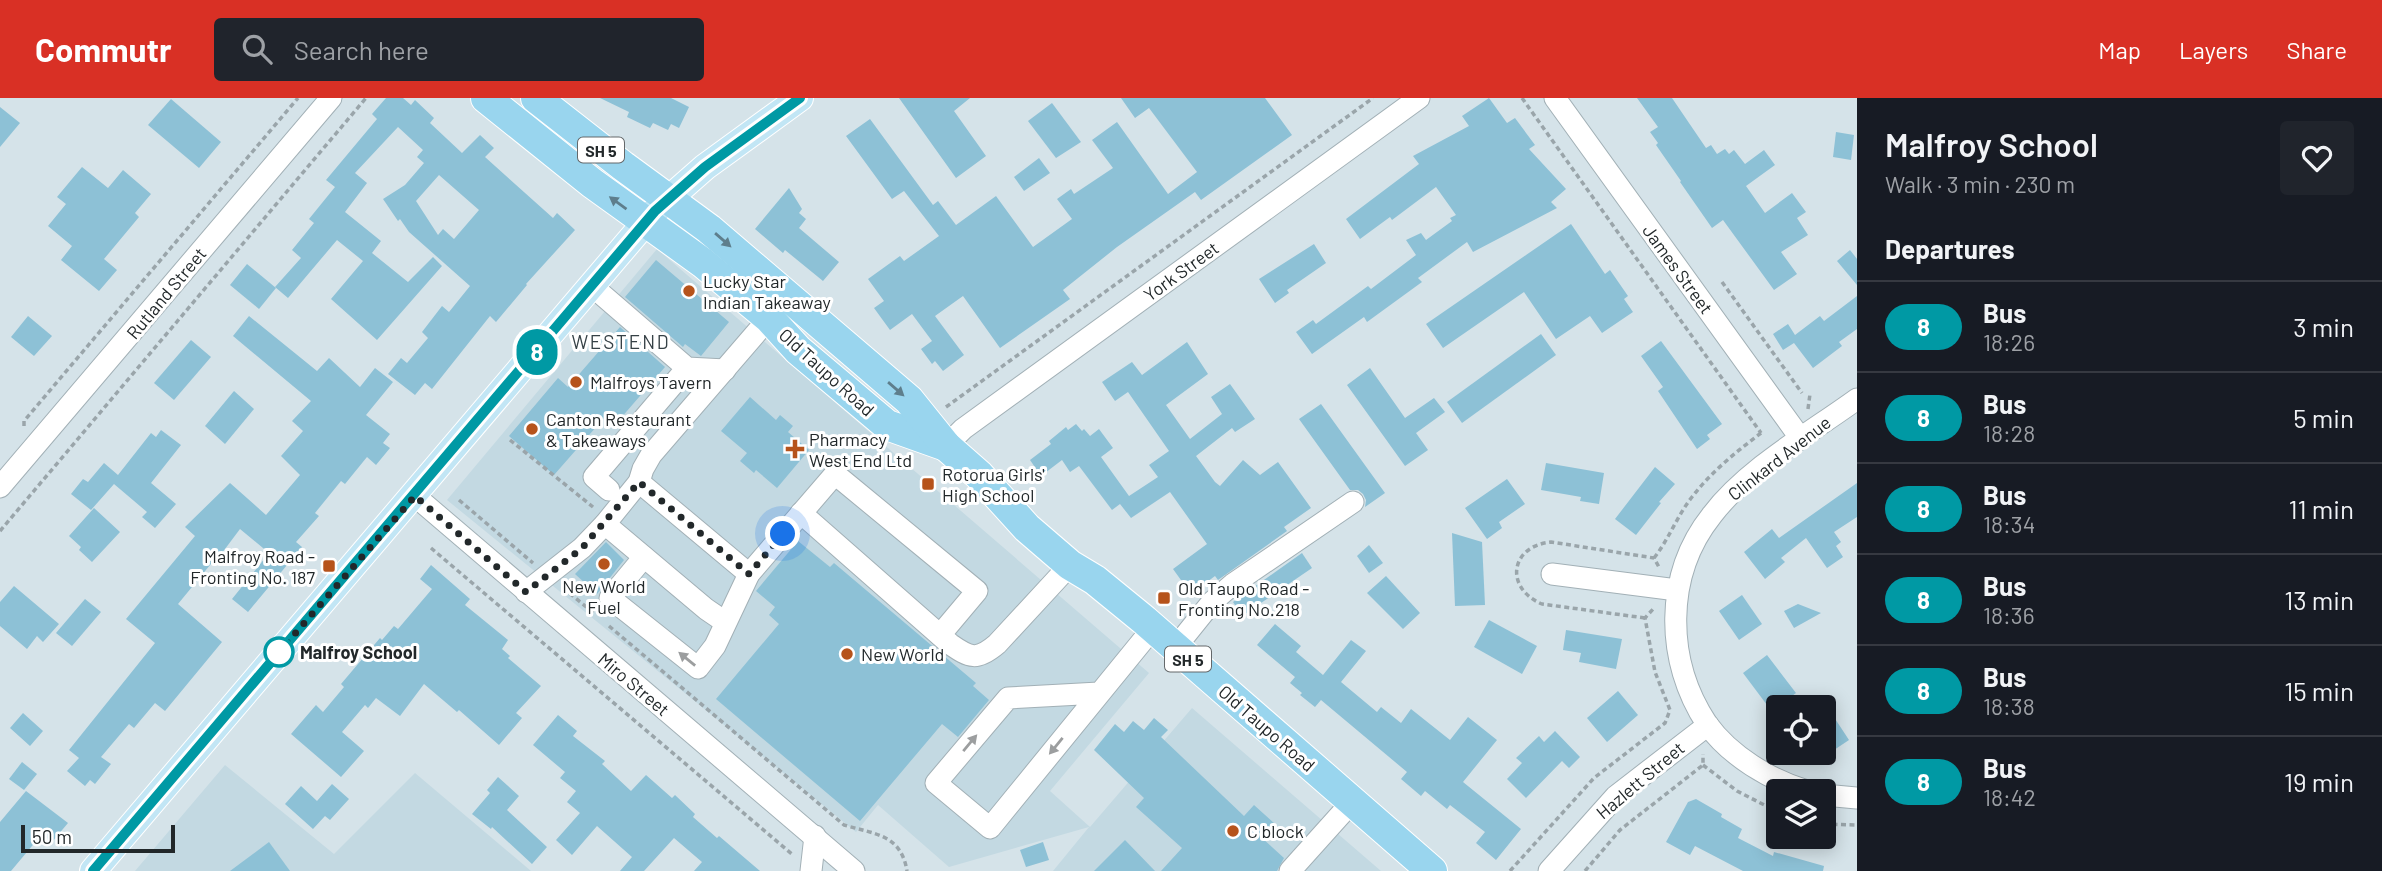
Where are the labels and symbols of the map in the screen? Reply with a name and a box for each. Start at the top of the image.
road number: SH 5 [578,138,624,162]
one-way arrow [609,196,627,210]
street label: James Street [1638,220,1718,318]
one-way arrow [714,232,732,248]
street label: York Street [1139,236,1223,306]
street label: Rutland Street [121,243,211,343]
place label: Lucky Star Indian Takeaway [703,270,831,313]
marker: Lucky Star Indian Takeaway [681,283,697,299]
street label: Old Taupo Road [775,323,879,421]
line badge: 8 [514,329,560,375]
district label: WESTEND [571,330,671,353]
place label: Malfroys Tavern [590,371,712,393]
marker: Malfroys Tavern [568,374,584,390]
one-way arrow [887,381,904,396]
place label: Canton Restaurant & Takeaways [546,408,692,451]
street label: Clinkard Avenue [1723,411,1835,505]
marker: Canton Restaurant & Takeaways [524,421,540,437]
place label: Pharmacy West End Ltd [809,428,912,471]
marker: Pharmacy West End Ltd [787,441,803,457]
place label: Rotorua Girls' High School [942,463,1045,506]
marker: Rotorua Girls' High School [920,476,936,492]
your location [765,516,800,551]
place label: Malfroy Road - Fronting No. 187 [190,545,315,588]
marker: New World Fuel [596,556,612,572]
marker: Malfroy Road - Fronting No. 187 [321,558,337,574]
place label: New World Fuel [562,575,646,618]
place label: Old Taupo Road - Fronting No.218 [1178,577,1309,620]
marker: Old Taupo Road - Fronting No.218 [1156,590,1172,606]
marker: Malfroy School [264,637,294,667]
place label: Malfroy School [300,641,417,663]
place label: New World [861,643,944,665]
marker: New World [839,646,855,662]
road number: SH 5 [1165,646,1211,672]
street label: Miro Street [594,648,674,720]
one-way arrow [678,652,696,667]
street label: Old Taupo Road [1214,680,1320,776]
one-way arrow [962,735,977,752]
one-way arrow [1049,737,1064,754]
street label: Hazlett Street [1591,737,1689,823]
place label: C block [1247,820,1304,842]
scale bar [21,822,175,854]
marker: C block [1225,823,1241,839]

